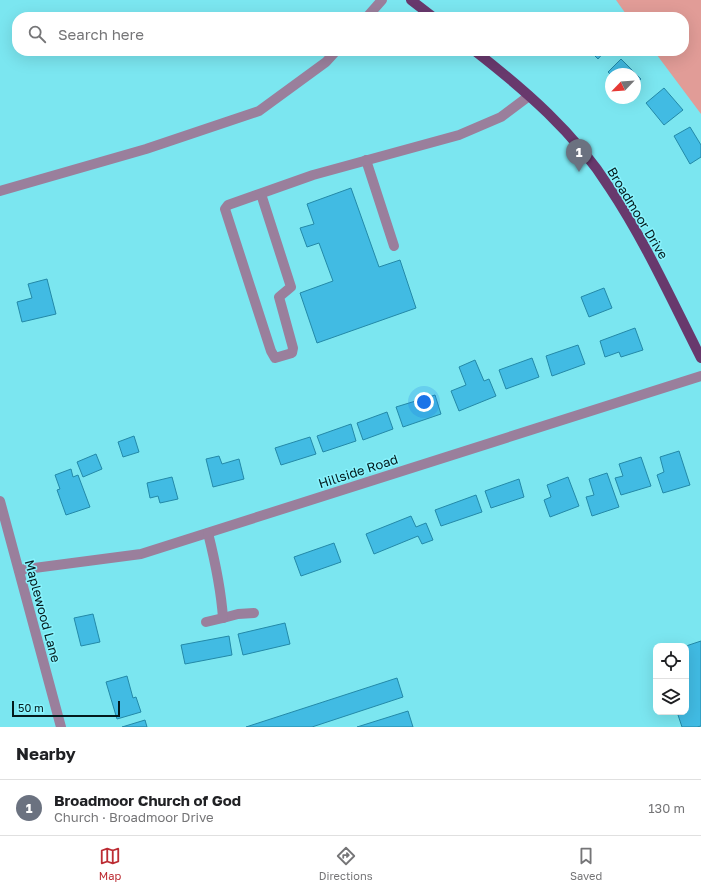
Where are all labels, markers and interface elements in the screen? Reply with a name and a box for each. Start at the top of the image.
search box [12,12,689,56]
icon: search [26,23,48,45]
text: Search here [58,25,144,43]
north arrow [605,68,641,104]
pin: 1 [566,139,592,172]
street label: Broadmoor Drive [604,164,672,262]
your location [414,392,434,412]
street label: Hillside Road [316,451,400,491]
street label: Maplewood Lane [22,558,64,664]
map controls [653,643,689,715]
button: locate [653,643,689,679]
button: layers [653,679,689,715]
scale bar [12,699,120,718]
text: 50 m [18,701,44,714]
text: Nearby [16,743,76,764]
text: Broadmoor Church of God [54,791,241,809]
text: 1 [26,800,32,816]
text: 130 m [648,800,685,816]
text: Church · Broadmoor Drive [54,809,214,825]
tab: Map [99,845,121,882]
tab: Directions [319,845,373,882]
tab: Saved [570,845,602,882]

